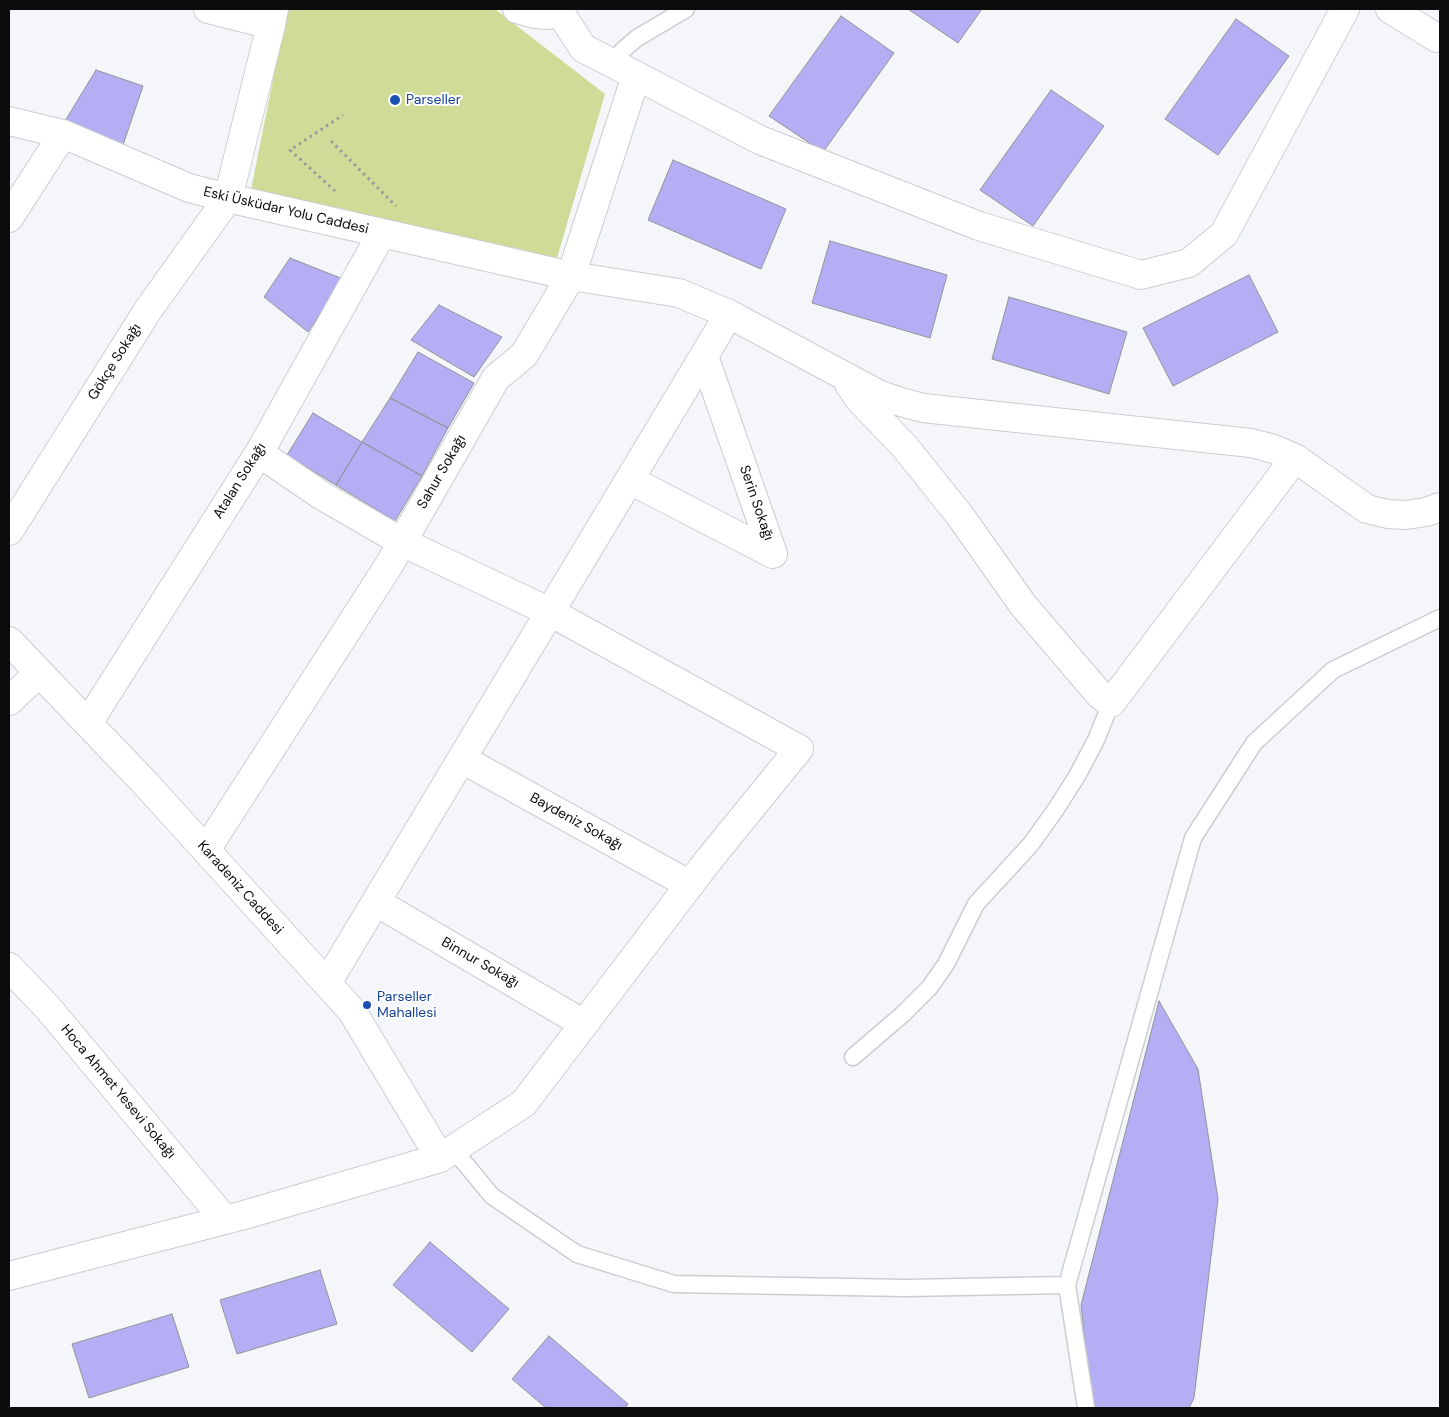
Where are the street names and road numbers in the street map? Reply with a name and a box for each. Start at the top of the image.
street label: Eski Üsküdar Yolu Caddesi [202,184,370,238]
street label: Gökçe Sokağı [85,321,145,403]
street label: Sahur Sokağı [414,432,470,512]
street label: Atalan Sokağı [210,440,270,522]
street label: Serin Sokağı [735,463,777,543]
street label: Baydeniz Sokağı [527,790,625,854]
street label: Karadeniz Caddesi [194,838,286,938]
street label: Binnur Sokağı [438,934,522,992]
street label: Hoca Ahmet Yesevi Sokağı [57,1022,179,1162]

